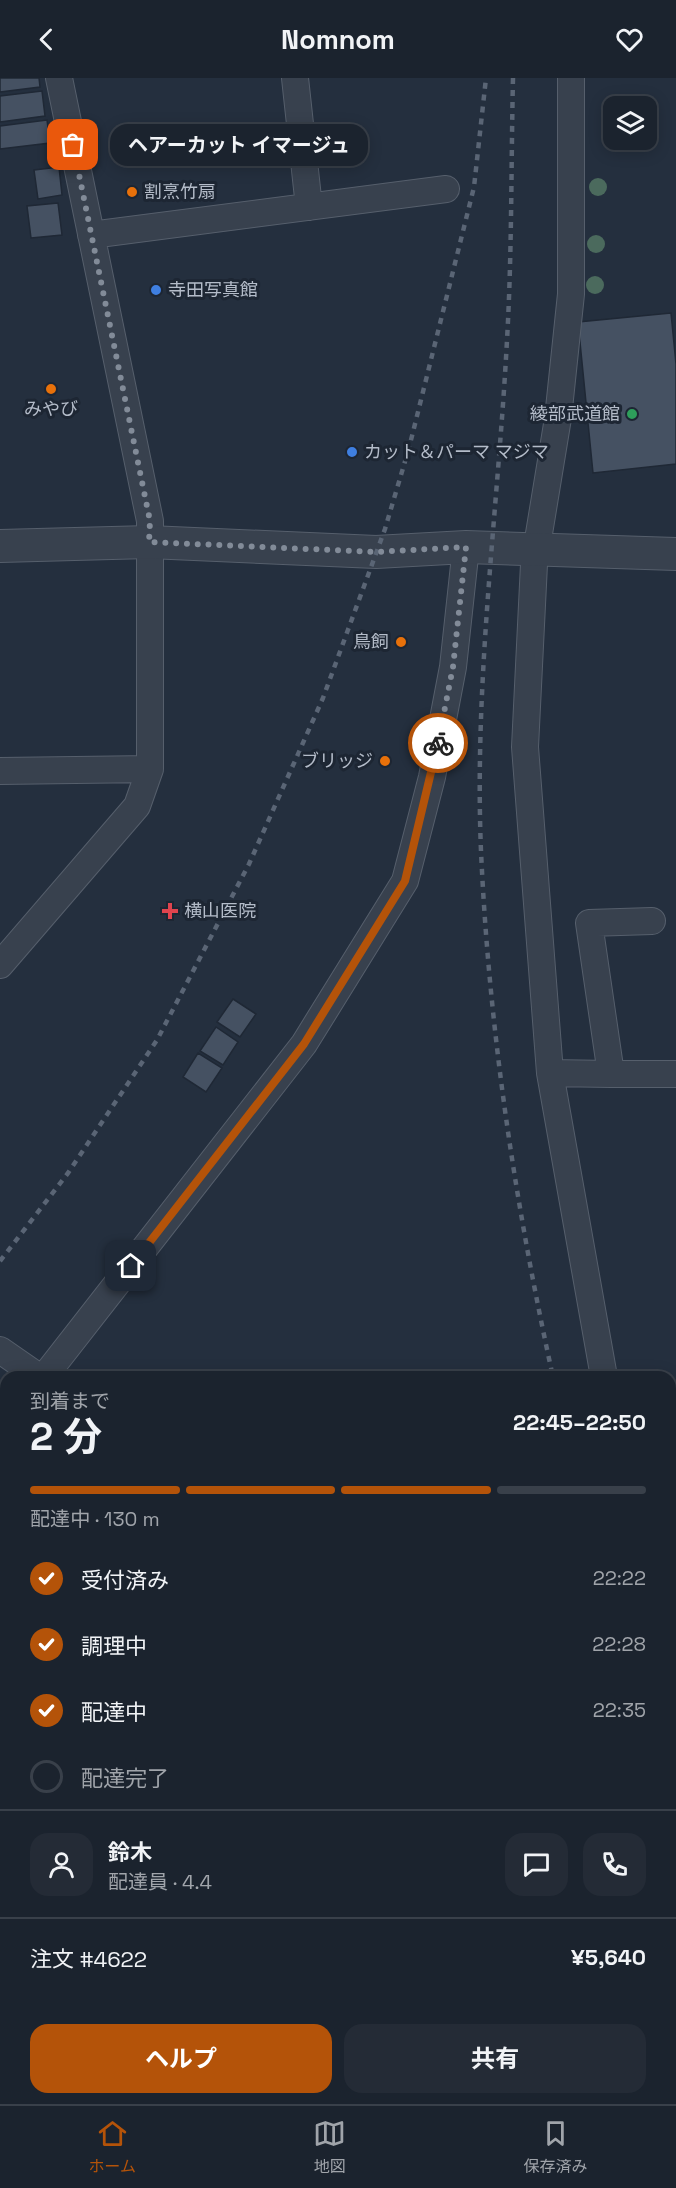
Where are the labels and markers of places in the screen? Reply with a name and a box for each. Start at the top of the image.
pin [47,119,98,170]
callout: ヘアーカット イマージュ [109,124,367,166]
place label: 割烹竹扇 [144,180,216,203]
marker: 割烹竹扇 [125,185,139,199]
place label: 寺田写真館 [168,278,258,301]
marker: 寺田写真館 [149,283,163,297]
marker: みやび [44,382,58,396]
place label: みやび [24,397,78,420]
place label: 綾部武道館 [530,402,620,425]
marker: 綾部武道館 [625,407,639,421]
place label: カット＆パーマ マジマ [364,440,549,463]
marker: カット＆パーマ マジマ [345,445,359,459]
place label: 鳥飼 [353,630,389,653]
marker: 鳥飼 [394,635,408,649]
place label: ブリッジ [301,749,373,772]
marker: ブリッジ [378,754,392,768]
place label: 横山医院 [184,899,256,922]
marker: 横山医院 [161,902,179,920]
pin [105,1240,156,1291]

